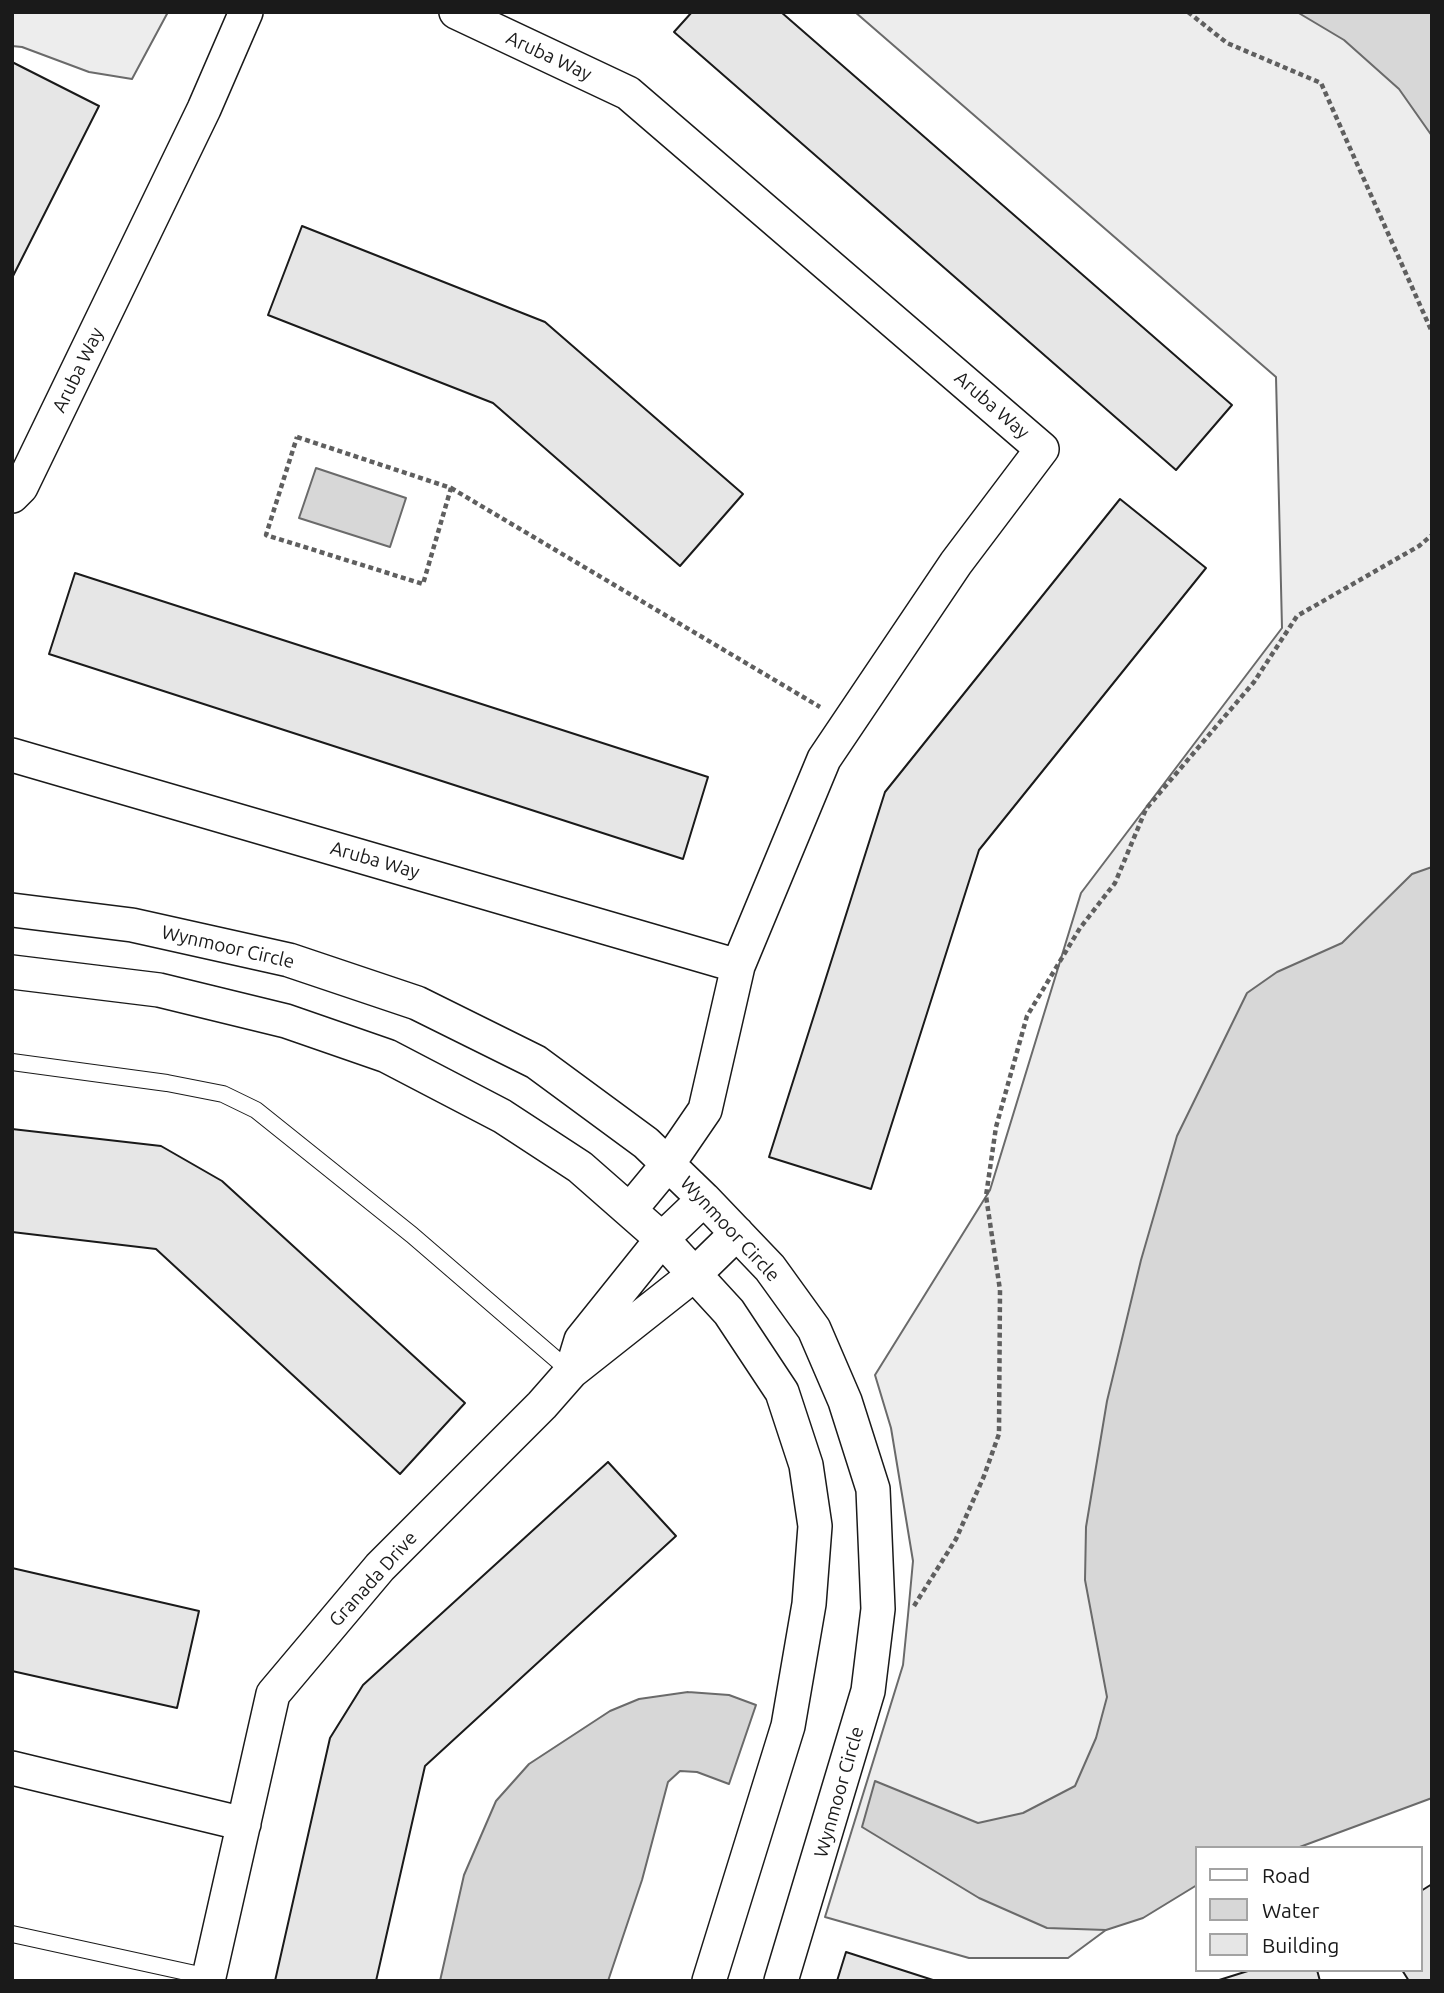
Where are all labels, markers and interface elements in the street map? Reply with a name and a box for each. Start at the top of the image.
street label: Aruba Way [503,26,595,86]
street label: Aruba Way [48,324,108,416]
street label: Aruba Way [950,366,1034,444]
street label: Aruba Way [328,836,422,884]
street label: Wynmoor Circle [159,921,297,973]
street label: Wynmoor Circle [675,1172,785,1286]
street label: Granada Drive [324,1527,422,1631]
street label: Wynmoor Circle [809,1724,869,1860]
legend [1196,1846,1423,1972]
text: Road [1262,1863,1310,1887]
text: Water [1262,1898,1320,1922]
text: Building [1262,1933,1339,1957]

